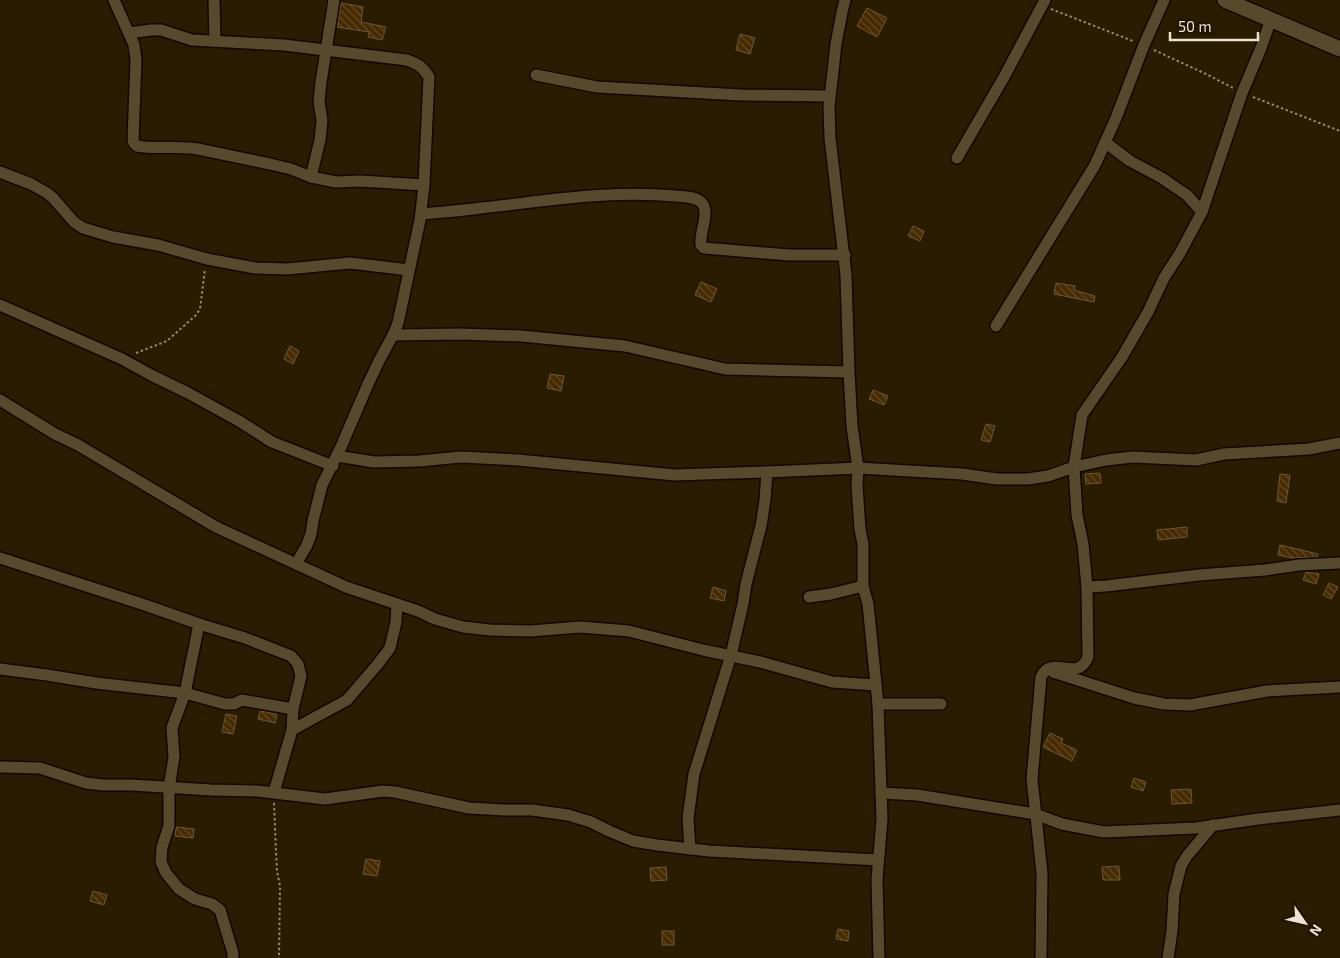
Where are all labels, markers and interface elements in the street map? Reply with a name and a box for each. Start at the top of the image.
scale bar [1170,10,1258,42]
text: 50 m [1178,17,1212,35]
north arrow [1280,898,1330,948]
text: N [1306,922,1326,939]

